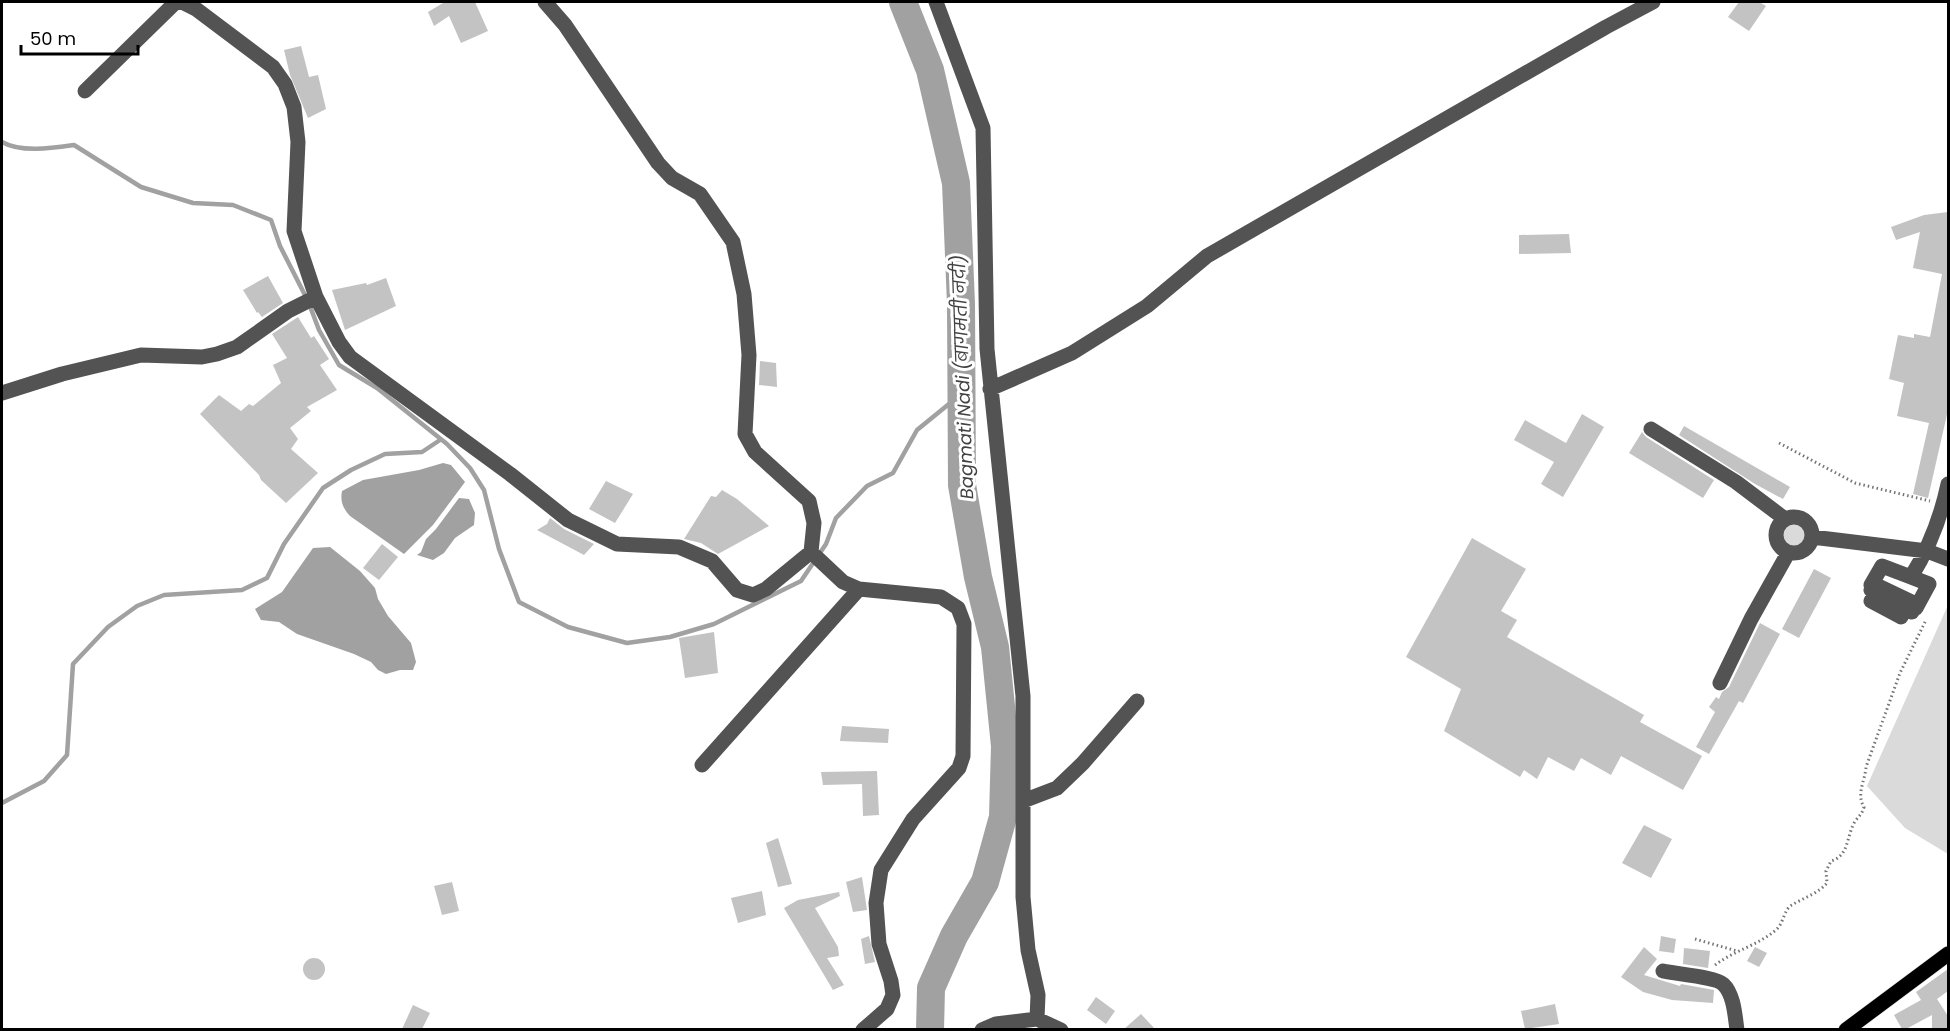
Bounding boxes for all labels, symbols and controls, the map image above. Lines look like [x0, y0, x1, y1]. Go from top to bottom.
scale bar [21, 18, 138, 56]
text: 50 m [30, 26, 76, 51]
water label: Bagmati Nadi (बागमती नदी) [946, 254, 979, 500]

